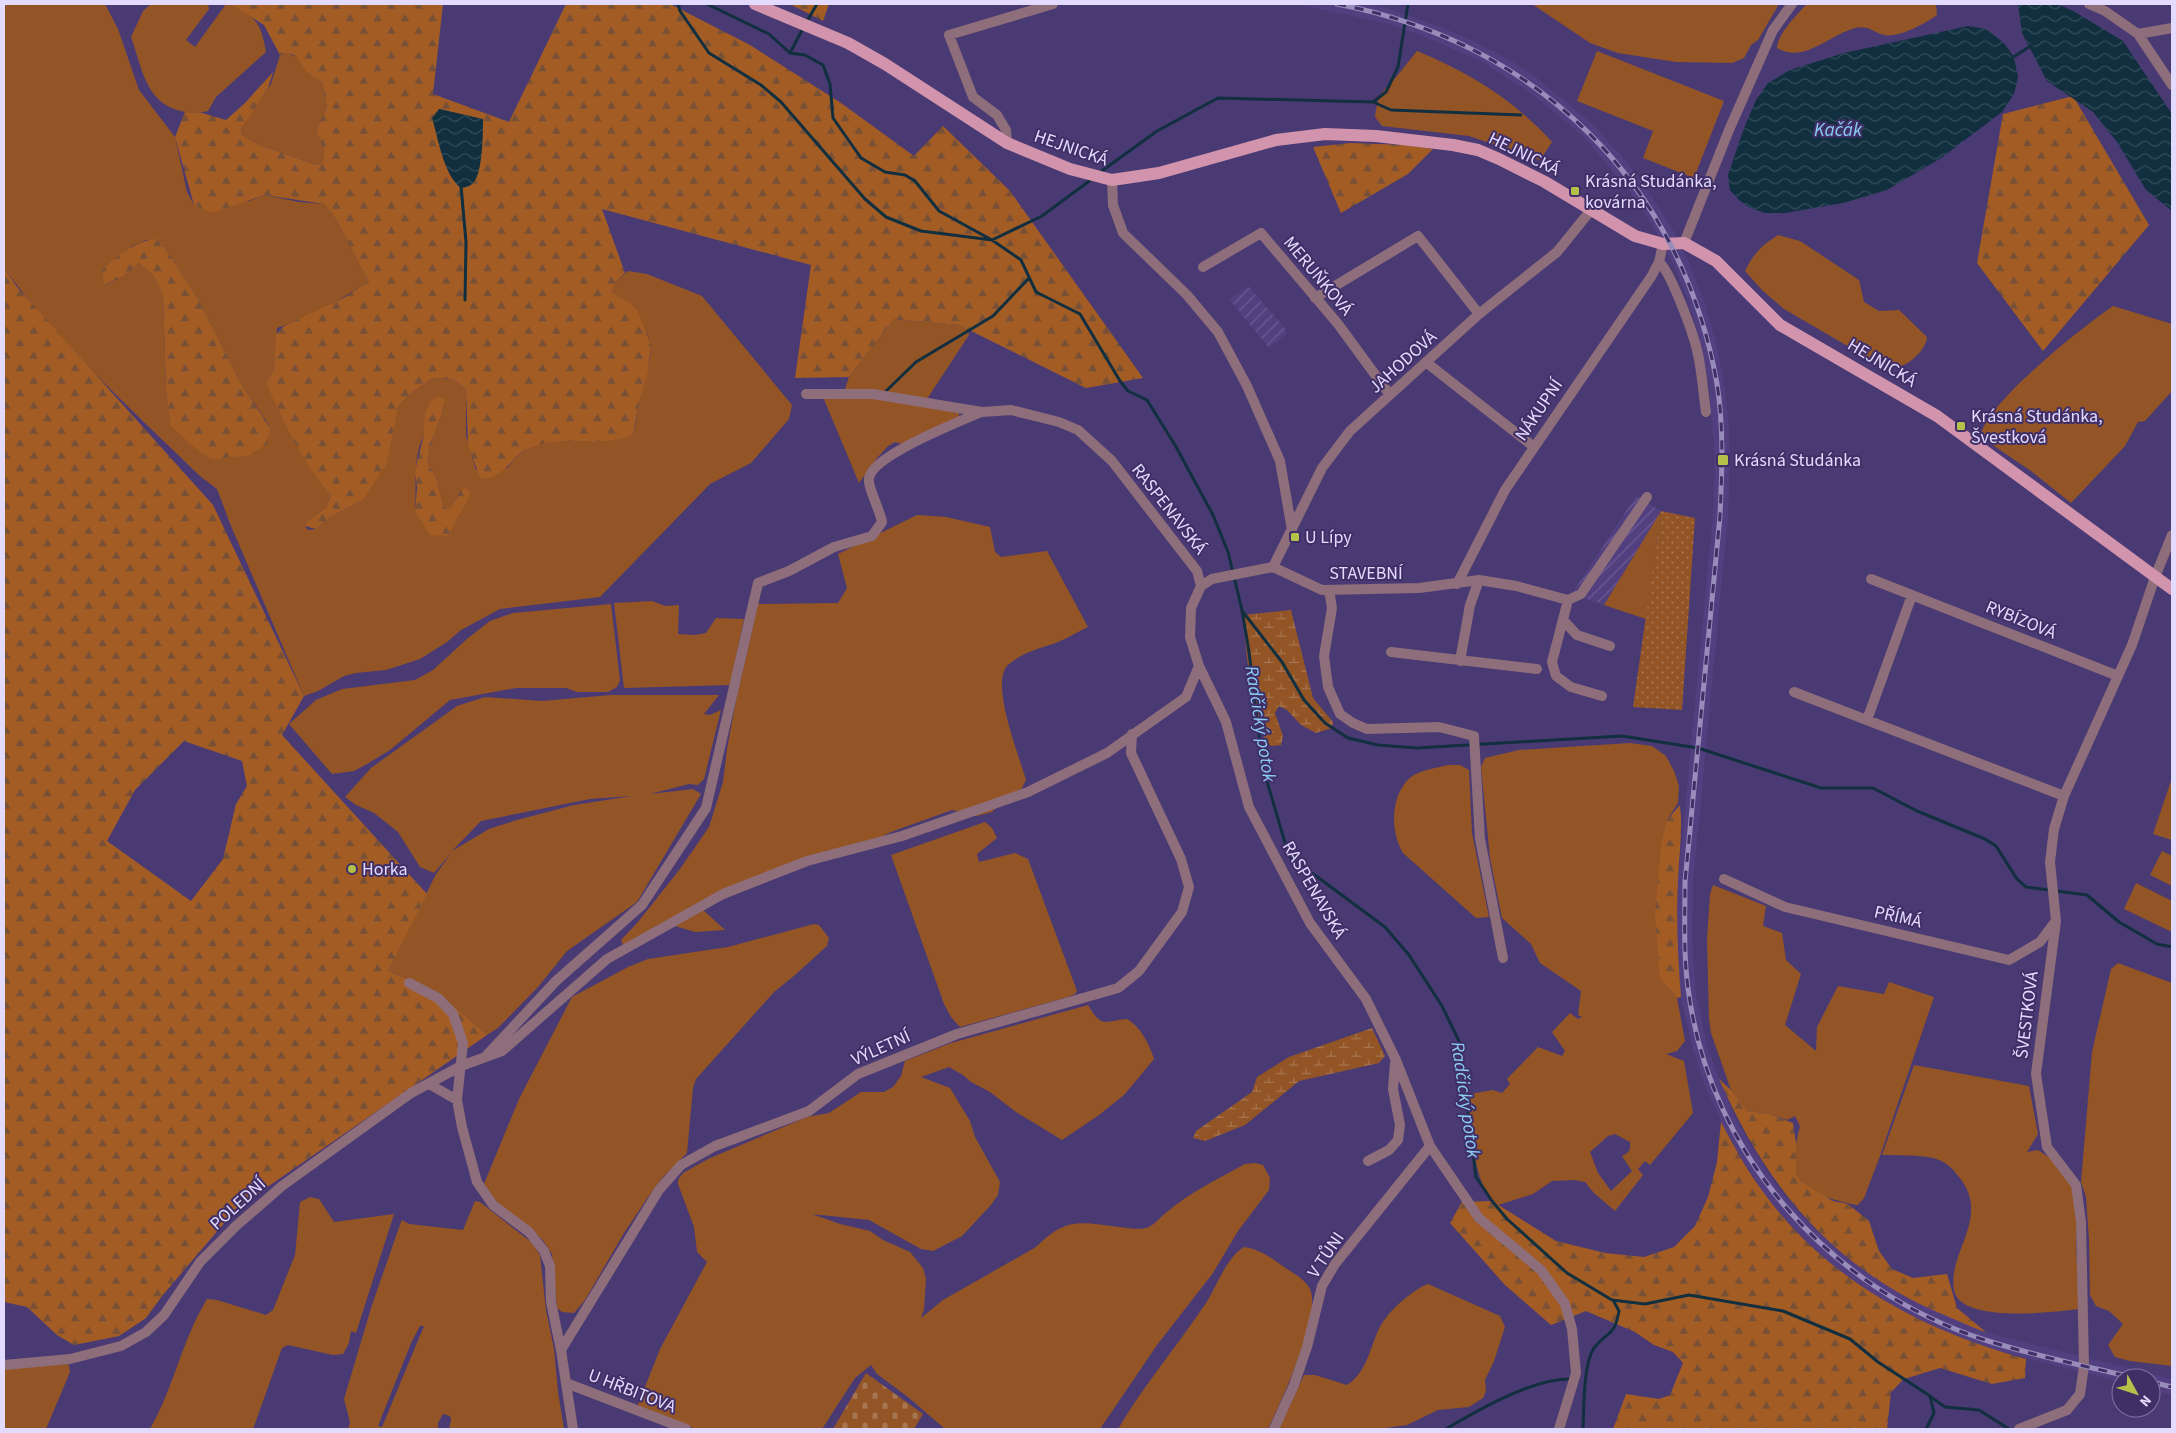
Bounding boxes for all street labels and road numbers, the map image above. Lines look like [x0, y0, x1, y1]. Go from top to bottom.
street label: HEJNICKÁ [1031, 124, 1111, 172]
street label: HEJNICKÁ [1484, 126, 1564, 182]
street label: MERUŇKOVÁ [1277, 231, 1359, 321]
street label: JAHODOVÁ [1364, 325, 1443, 399]
street label: HEJNICKÁ [1843, 333, 1921, 394]
street label: NÁKUPNÍ [1509, 373, 1570, 446]
street label: RASPENAVSKÁ [1126, 458, 1213, 560]
street label: STAVEBNÍ [1329, 561, 1404, 586]
street label: RYBÍZOVÁ [1982, 595, 2060, 646]
street label: RASPENAVSKÁ [1276, 836, 1352, 944]
street label: PŘÍMÁ [1872, 899, 1924, 935]
street label: ŠVESTKOVÁ [2009, 970, 2045, 1060]
street label: VÝLETNÍ [848, 1023, 916, 1072]
street label: POLEDNÍ [204, 1171, 273, 1236]
street label: V TŮNI [1302, 1227, 1350, 1283]
street label: U HŘBITOVA [584, 1363, 680, 1419]

